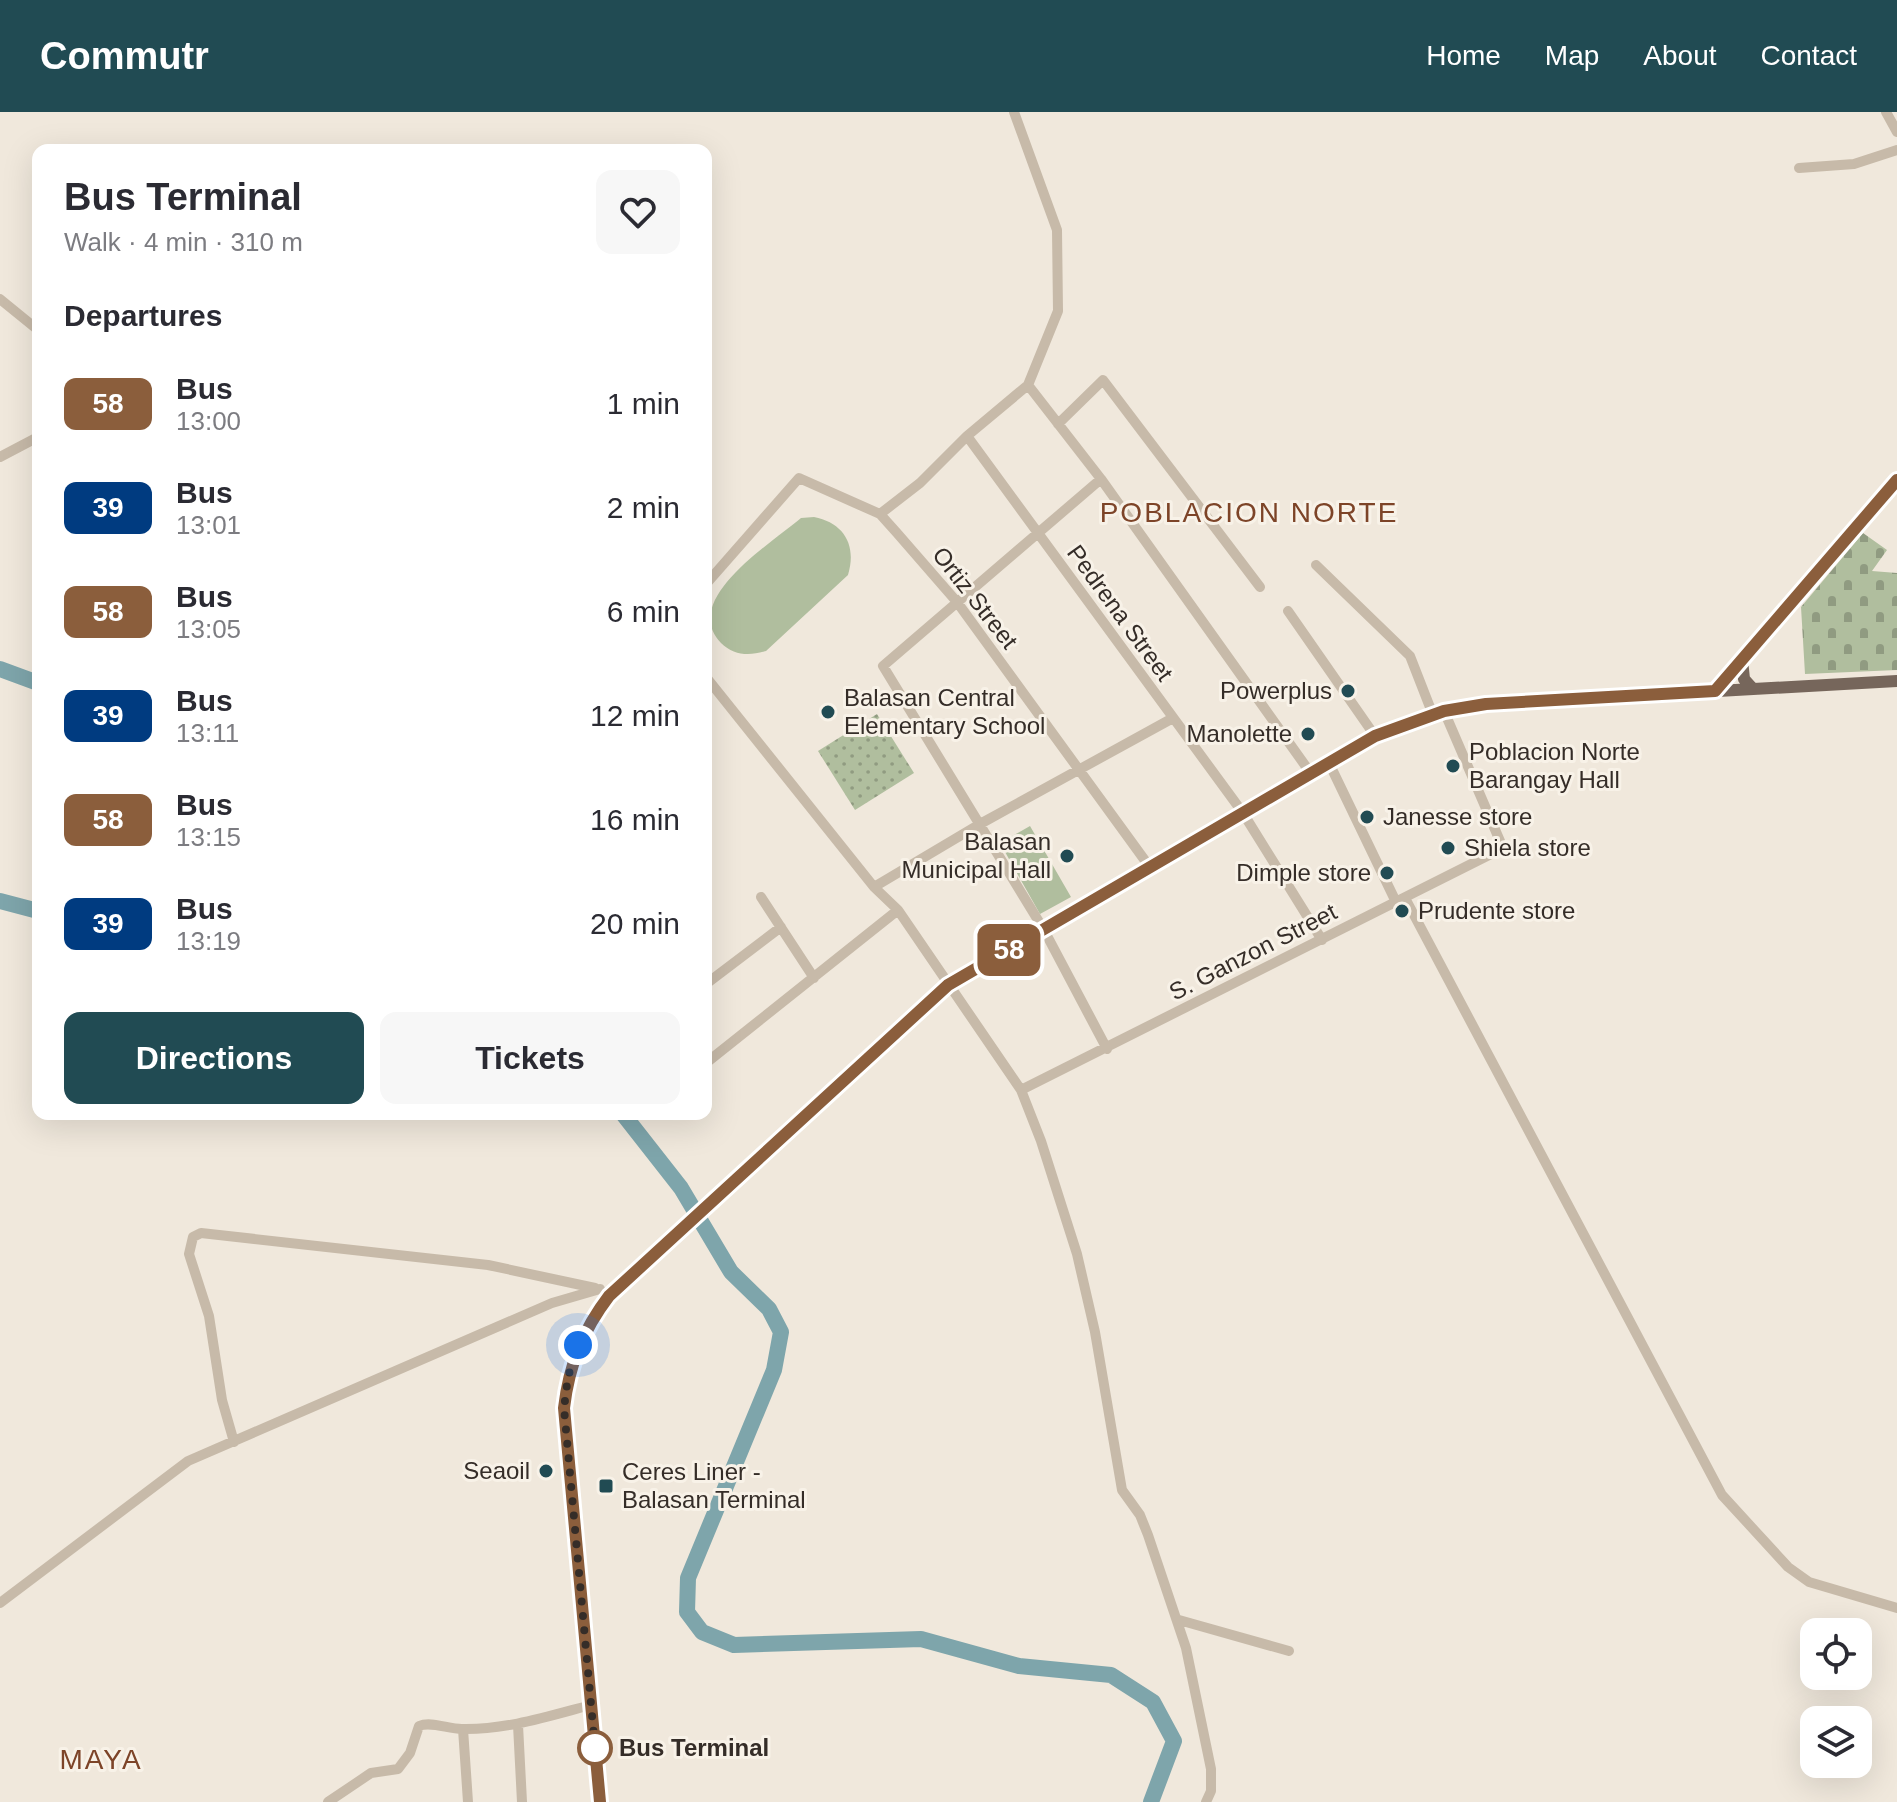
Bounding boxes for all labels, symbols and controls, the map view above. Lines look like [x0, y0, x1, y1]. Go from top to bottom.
text: Commutr [40, 35, 209, 77]
text: Home [1426, 40, 1501, 71]
text: Map [1545, 40, 1599, 71]
text: About [1643, 40, 1717, 71]
text: Contact [1761, 40, 1857, 71]
button: heart [596, 170, 680, 254]
text: Bus Terminal [64, 176, 302, 218]
text: Walk · 4 min · 310 m [64, 227, 303, 257]
text: Departures [64, 299, 222, 332]
text: Bus [176, 372, 233, 405]
text: 1 min [607, 387, 680, 420]
text: 58 [92, 388, 124, 419]
text: 13:00 [176, 406, 241, 436]
text: Bus [176, 476, 233, 509]
text: 2 min [607, 491, 680, 524]
text: 39 [92, 492, 124, 523]
district label: POBLACION NORTE [1100, 497, 1398, 528]
text: 13:01 [176, 510, 241, 540]
street label: Pedrena Street [1062, 539, 1179, 686]
street label: Ortiz Street [927, 542, 1024, 654]
text: Bus [176, 580, 233, 613]
text: 6 min [607, 595, 680, 628]
text: 58 [92, 596, 124, 627]
text: 13:05 [176, 614, 241, 644]
place label: Powerplus [1220, 677, 1332, 704]
marker: Powerplus [1339, 682, 1357, 700]
text: Bus [176, 684, 233, 717]
place label: Balasan Central Elementary School [844, 684, 1045, 739]
text: 12 min [590, 699, 680, 732]
text: 39 [92, 700, 124, 731]
marker: Balasan Central Elementary School [819, 703, 837, 721]
text: 13:11 [176, 718, 239, 748]
place label: Manolette [1187, 720, 1292, 747]
marker: Manolette [1299, 725, 1317, 743]
place label: Poblacion Norte Barangay Hall [1469, 738, 1640, 793]
marker: Poblacion Norte Barangay Hall [1444, 757, 1462, 775]
text: Bus [176, 788, 233, 821]
text: 16 min [590, 803, 680, 836]
place label: Janesse store [1383, 803, 1532, 830]
text: 58 [92, 804, 124, 835]
marker: Janesse store [1358, 808, 1376, 826]
text: 13:15 [176, 822, 241, 852]
place label: Balasan Municipal Hall [902, 828, 1051, 883]
place label: Shiela store [1464, 834, 1591, 861]
marker: Shiela store [1439, 839, 1457, 857]
marker: Balasan Municipal Hall [1058, 847, 1076, 865]
place label: Dimple store [1236, 859, 1371, 886]
marker: Dimple store [1378, 864, 1396, 882]
text: Bus [176, 892, 233, 925]
place label: Prudente store [1418, 897, 1575, 924]
street label: S. Ganzon Street [1165, 898, 1341, 1005]
marker: Prudente store [1393, 902, 1411, 920]
text: 20 min [590, 907, 680, 940]
text: 39 [92, 908, 124, 939]
line badge: 58 [973, 924, 1045, 976]
text: 13:19 [176, 926, 241, 956]
text: 58 [993, 934, 1025, 965]
button: Directions [64, 1012, 364, 1104]
button: Tickets [380, 1012, 680, 1104]
your location [558, 1325, 598, 1365]
place label: Seaoil [463, 1457, 530, 1484]
place label: Ceres Liner - Balasan Terminal [622, 1458, 806, 1513]
marker: Seaoil [537, 1462, 555, 1480]
marker: Ceres Liner - Balasan Terminal [597, 1477, 615, 1495]
map controls [1800, 1618, 1872, 1778]
button: locate [1800, 1618, 1872, 1690]
button: layers [1800, 1706, 1872, 1778]
marker: Bus Terminal [578, 1731, 612, 1765]
place label: Bus Terminal [619, 1734, 769, 1761]
district label: MAYA [59, 1744, 143, 1775]

